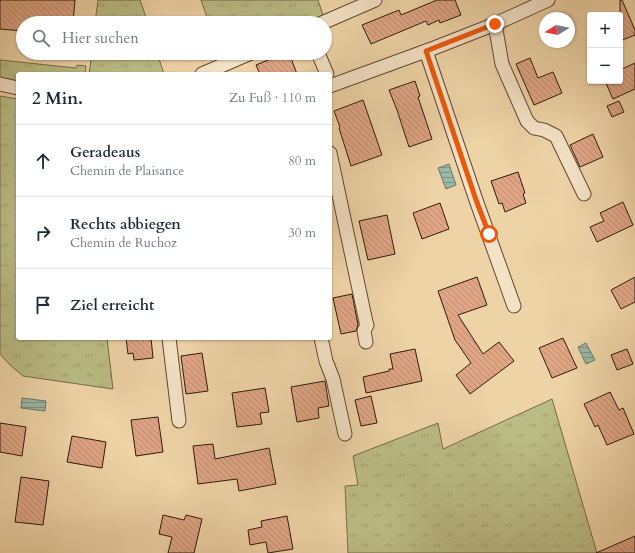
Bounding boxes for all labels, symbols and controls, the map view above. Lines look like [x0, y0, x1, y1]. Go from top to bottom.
north arrow [539, 12, 575, 48]
map controls [587, 12, 623, 84]
button: + [587, 12, 623, 48]
route end [486, 15, 504, 33]
search box [16, 16, 332, 60]
icon: search [30, 27, 52, 49]
text: Hier suchen [62, 28, 139, 48]
button: − [587, 48, 623, 84]
text: 2 Min. [32, 87, 83, 110]
text: Zu Fuß · 110 m [229, 89, 316, 107]
text: Geradeaus [70, 142, 140, 162]
icon: ahead [32, 150, 54, 172]
text: 80 m [288, 152, 316, 170]
text: Chemin de Plaisance [70, 162, 184, 180]
text: Rechts abbiegen [70, 214, 181, 234]
icon: right [32, 222, 54, 244]
text: 30 m [288, 224, 316, 242]
route start [480, 225, 498, 243]
text: Chemin de Ruchoz [70, 234, 177, 252]
icon: arrive [32, 294, 54, 316]
text: Ziel erreicht [70, 295, 154, 315]

